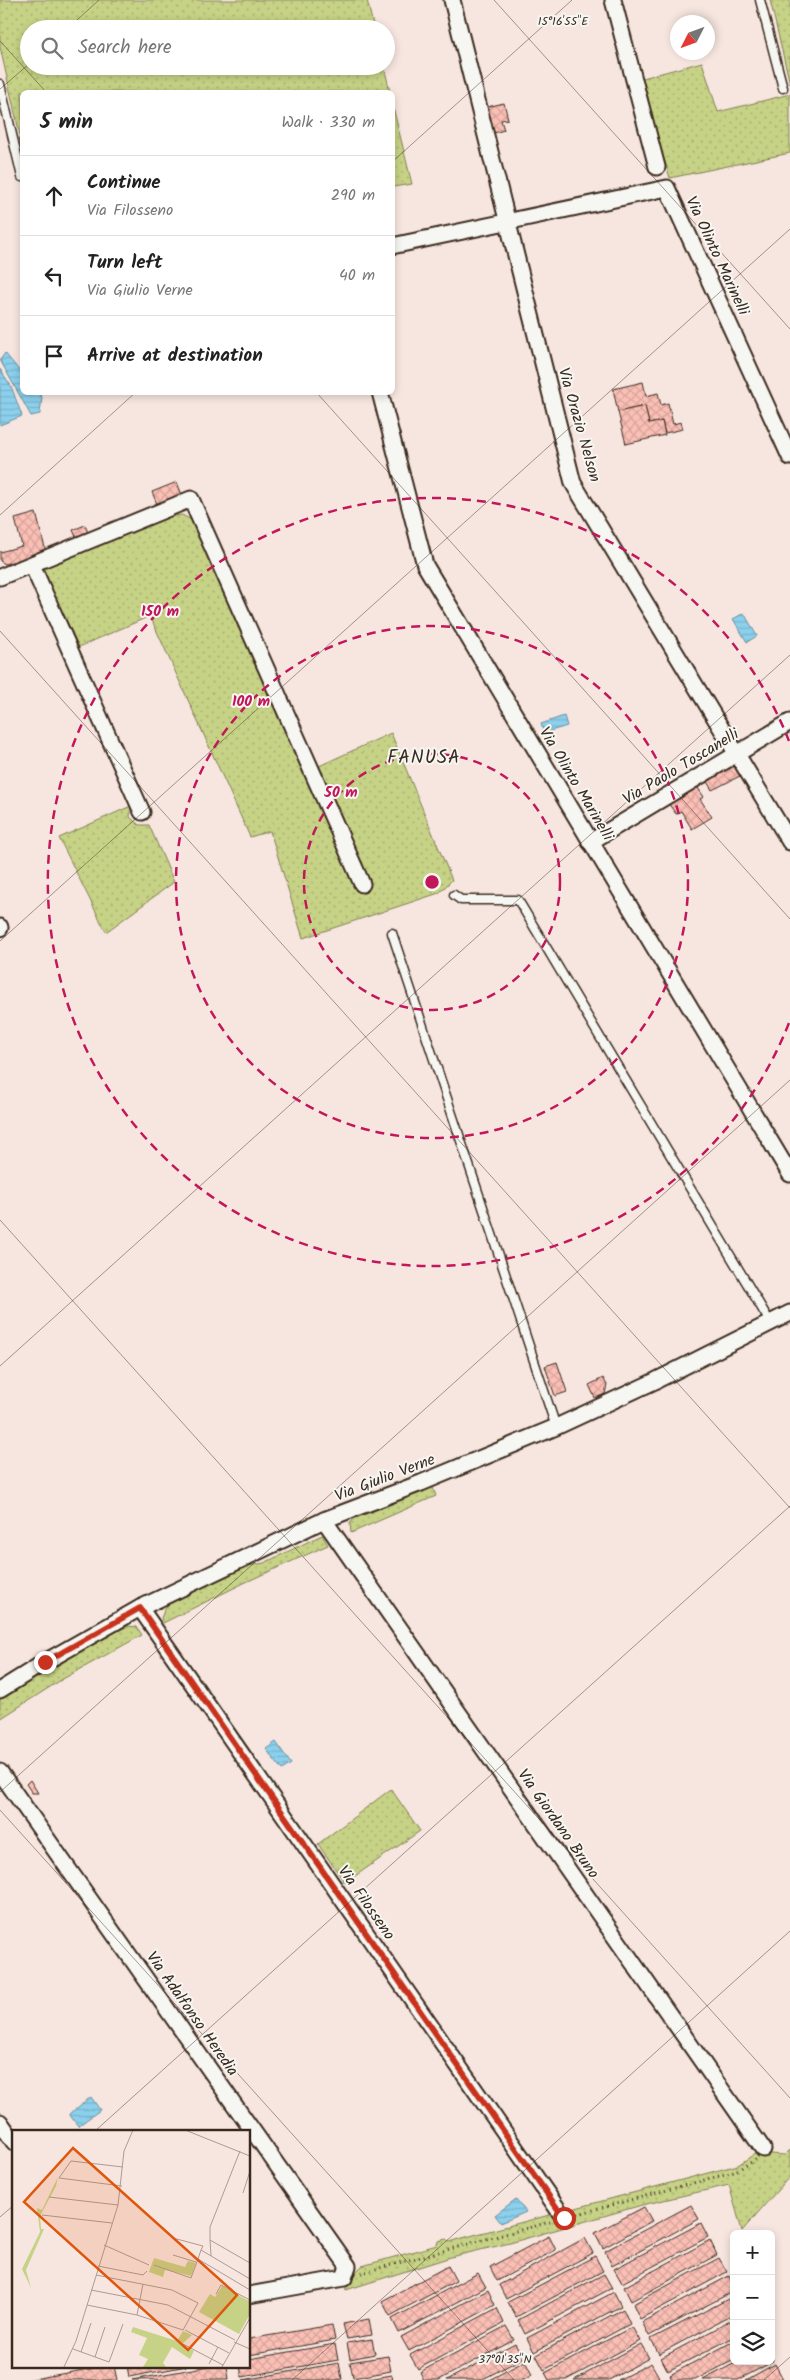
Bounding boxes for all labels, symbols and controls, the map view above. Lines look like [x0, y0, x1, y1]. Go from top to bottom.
text: 15°16'55"E [538, 12, 589, 31]
north arrow [670, 15, 715, 60]
search box [20, 20, 395, 75]
text: Search here [78, 33, 172, 63]
icon: search [38, 34, 66, 62]
text: 5 min [40, 106, 93, 139]
text: Walk · 330 m [282, 110, 375, 135]
text: Continue [87, 168, 160, 198]
icon: ahead [40, 182, 68, 210]
text: 290 m [331, 183, 375, 208]
street label: Via Olinto Marinelli [678, 192, 756, 321]
text: Via Filosseno [87, 198, 173, 223]
text: Turn left [87, 248, 162, 278]
icon: left [40, 262, 68, 290]
text: 40 m [339, 263, 375, 288]
text: Via Giulio Verne [87, 278, 193, 303]
text: Arrive at destination [87, 341, 263, 371]
icon: arrive [40, 342, 68, 370]
street label: Via Orazio Nelson [551, 365, 607, 485]
text: 150 m [141, 600, 179, 624]
text: 100 m [232, 690, 270, 714]
street label: Via Olinto Marinelli [532, 722, 620, 847]
street label: Via Paolo Toscanelli [618, 722, 745, 812]
district label: FANUSA [387, 743, 461, 773]
text: 50 m [323, 781, 358, 805]
centre of rings [423, 873, 441, 891]
street label: Via Giulio Verne [331, 1447, 439, 1509]
route end [34, 1651, 57, 1674]
street label: Via Giordano Bruno [511, 1764, 605, 1884]
street label: Via Filosseno [331, 1861, 401, 1945]
street label: Via Adalfonso Heredia [139, 1946, 245, 2082]
inset map [12, 2130, 250, 2368]
route start [553, 2207, 576, 2230]
map controls [730, 2230, 775, 2365]
button: + [730, 2230, 775, 2275]
button: − [730, 2275, 775, 2320]
button: layers [730, 2320, 775, 2365]
text: 37°01'35"N [478, 2350, 532, 2369]

